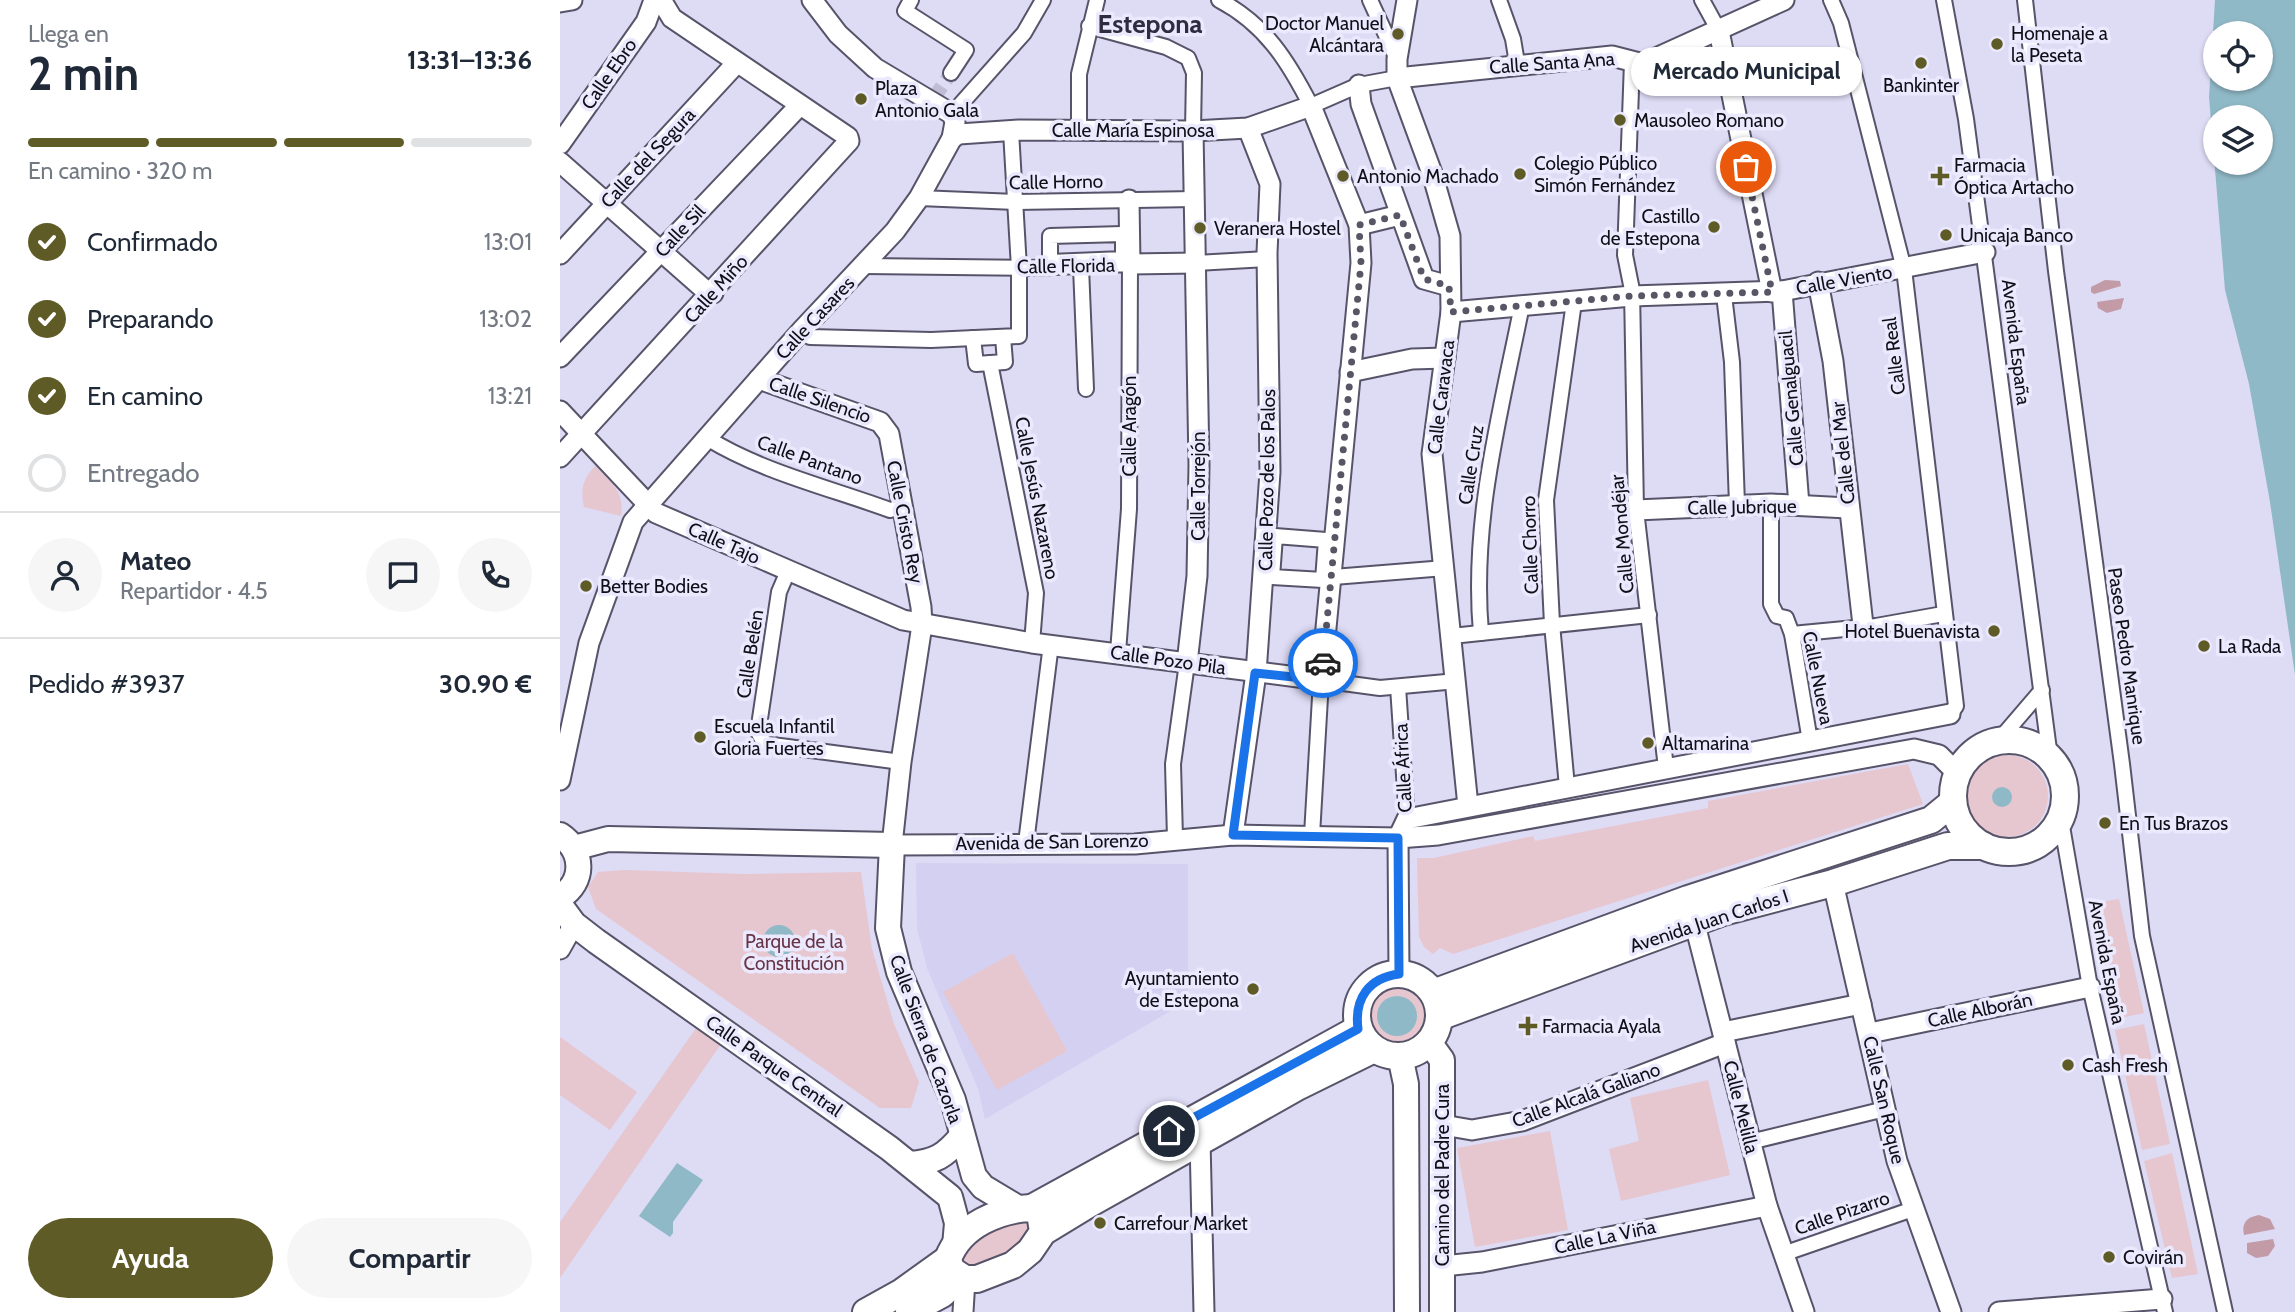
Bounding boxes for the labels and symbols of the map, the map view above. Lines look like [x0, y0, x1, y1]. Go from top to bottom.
district label: Estepona [1097, 8, 1203, 40]
place label: Doctor Manuel Alcántara [1265, 12, 1385, 57]
place label: Homenaje a la Peseta [2011, 22, 2108, 67]
marker: Doctor Manuel Alcántara [1390, 26, 1406, 42]
street label: Calle Ebro [576, 34, 642, 114]
marker: Homenaje a la Peseta [1989, 36, 2005, 52]
street label: Calle Santa Ana [1489, 47, 1615, 79]
callout: Mercado Municipal [1630, 48, 1862, 97]
marker: Bankinter [1913, 55, 1929, 71]
place label: Bankinter [1883, 74, 1959, 97]
place label: Plaza Antonio Gala [875, 77, 979, 122]
marker: Plaza Antonio Gala [853, 91, 869, 107]
street label: Calle del Segura [596, 103, 700, 213]
place label: Mausoleo Romano [1634, 109, 1784, 132]
marker: Mausoleo Romano [1612, 112, 1628, 128]
street label: Calle María Espinosa [1052, 119, 1214, 142]
pin [1716, 137, 1776, 197]
place label: Colegio Público Simón Fernández [1534, 152, 1675, 197]
place label: Farmacia Óptica Artacho [1954, 154, 2074, 199]
place label: Antonio Machado [1357, 165, 1499, 188]
marker: Colegio Público Simón Fernández [1512, 166, 1528, 182]
marker: Antonio Machado [1335, 168, 1351, 184]
marker: Farmacia Óptica Artacho [1932, 168, 1948, 184]
street label: Calle Horno [1009, 170, 1103, 194]
street label: Calle Sil [650, 200, 710, 262]
place label: Castillo de Estepona [1600, 205, 1700, 250]
place label: Veranera Hostel [1214, 217, 1341, 240]
marker: Castillo de Estepona [1706, 219, 1722, 235]
marker: Veranera Hostel [1192, 220, 1208, 236]
place label: Unicaja Banco [1960, 224, 2073, 247]
marker: Unicaja Banco [1938, 227, 1954, 243]
street label: Calle Miño [679, 250, 753, 328]
street label: Calle Florida [1017, 254, 1115, 278]
street label: Calle Viento [1794, 260, 1894, 300]
street label: Calle Casares [771, 272, 859, 364]
street label: Avenida España [1997, 278, 2035, 406]
street label: Calle Real [1878, 315, 1910, 396]
street label: Calle Genalguacil [1774, 329, 1808, 467]
street label: Calle Caravaca [1423, 338, 1459, 456]
street label: Calle Silencio [766, 372, 874, 428]
street label: Calle Aragón [1118, 376, 1141, 476]
street label: Calle Pozo de los Palos [1254, 389, 1280, 571]
street label: Calle del Mar [1826, 400, 1860, 506]
street label: Calle Jesús Nazareno [1010, 415, 1064, 581]
street label: Calle Cruz [1453, 424, 1489, 506]
street label: Calle Pantano [754, 430, 866, 490]
street label: Calle Torrejón [1187, 431, 1210, 541]
street label: Calle Cristo Rey [882, 459, 928, 586]
street label: Calle Mondéjar [1605, 474, 1639, 594]
street label: Calle Chorro [1517, 495, 1543, 595]
street label: Calle Jubrique [1687, 495, 1797, 519]
street label: Calle Tajo [684, 517, 764, 569]
street label: Paseo Pedro Manrique [2103, 566, 2151, 746]
place label: Better Bodies [600, 575, 708, 598]
marker: Better Bodies [578, 578, 594, 594]
street label: Calle Belén [732, 608, 768, 700]
place label: Hotel Buenavista [1845, 620, 1980, 643]
marker: Hotel Buenavista [1986, 623, 2002, 639]
courier [1288, 628, 1358, 698]
street label: Calle Nueva [1798, 629, 1838, 727]
place label: La Rada [2218, 635, 2281, 658]
marker: La Rada [2196, 638, 2212, 654]
street label: Calle Pozo Pila [1109, 641, 1227, 679]
place label: Escuela Infantil Gloria Fuertes [714, 715, 835, 760]
street label: Calle África [1388, 723, 1417, 813]
marker: Escuela Infantil Gloria Fuertes [692, 729, 708, 745]
place label: Altamarina [1662, 732, 1749, 755]
marker: Altamarina [1640, 735, 1656, 751]
place label: En Tus Brazos [2119, 812, 2228, 835]
marker: En Tus Brazos [2097, 815, 2113, 831]
street label: Avenida de San Lorenzo [955, 829, 1149, 855]
street label: Avenida Juan Carlos I [1627, 884, 1791, 958]
street label: Avenida España [2084, 898, 2130, 1026]
park label: Parque de la Constitución [744, 930, 844, 975]
street label: Calle Sierra de Cazorla [885, 951, 967, 1127]
place label: Ayuntamiento de Estepona [1125, 967, 1239, 1012]
marker: Ayuntamiento de Estepona [1245, 981, 1261, 997]
street label: Calle Alborán [1926, 988, 2034, 1032]
street label: Calle Parque Central [701, 1010, 847, 1122]
place label: Farmacia Ayala [1542, 1015, 1661, 1038]
marker: Farmacia Ayala [1520, 1018, 1536, 1034]
street label: Calle San Roque [1858, 1034, 1910, 1166]
place label: Cash Fresh [2082, 1054, 2168, 1077]
marker: Cash Fresh [2060, 1057, 2076, 1073]
street label: Calle Alcalá Galiano [1509, 1058, 1663, 1132]
street label: Calle Melilla [1718, 1058, 1764, 1156]
street label: Camino del Padre Cura [1431, 1084, 1454, 1266]
pin [1139, 1101, 1199, 1161]
street label: Calle Pizarro [1792, 1186, 1892, 1240]
place label: Carrefour Market [1114, 1212, 1248, 1235]
marker: Carrefour Market [1092, 1215, 1108, 1231]
street label: Calle La Viña [1552, 1215, 1658, 1259]
place label: Covirán [2123, 1246, 2184, 1269]
marker: Covirán [2101, 1249, 2117, 1265]

